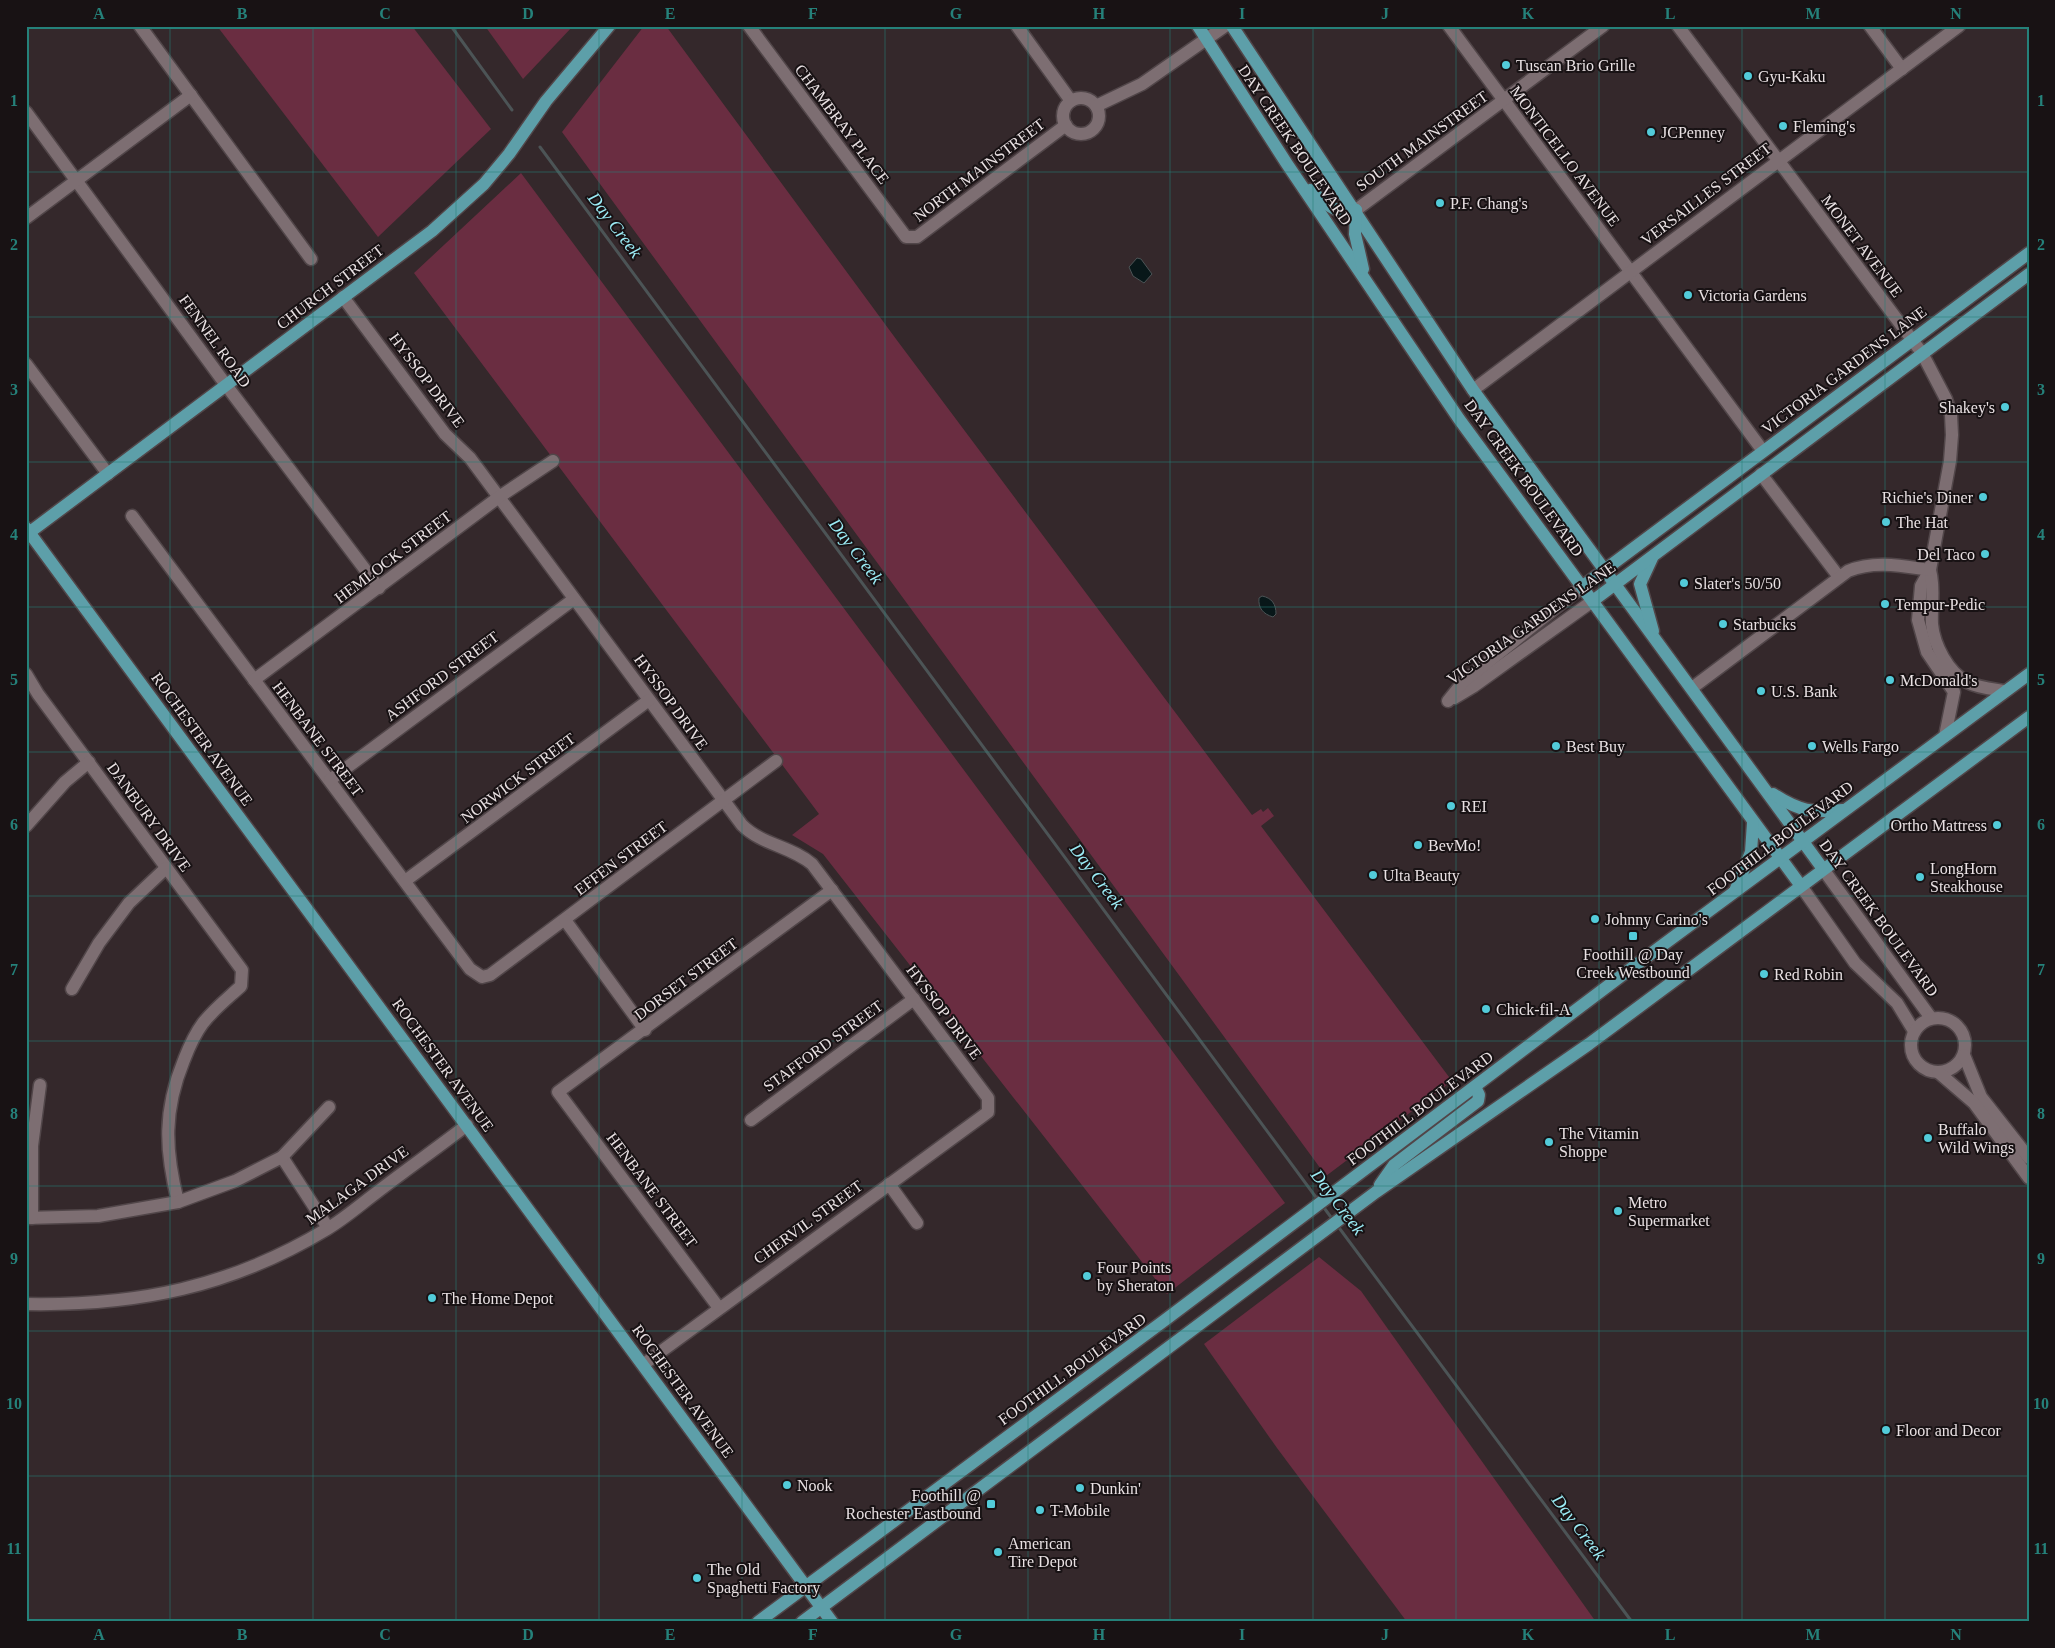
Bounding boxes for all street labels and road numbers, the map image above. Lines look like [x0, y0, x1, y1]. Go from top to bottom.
street label: CHAMBRAY PLACE [792, 61, 892, 187]
street label: DAY CREEK BOULEVARD [1235, 62, 1355, 228]
street label: MONTICELLO AVENUE [1507, 83, 1623, 229]
street label: SOUTH MAINSTREET [1353, 87, 1491, 195]
street label: NORTH MAINSTREET [910, 115, 1048, 225]
street label: VERSAILLES STREET [1638, 139, 1775, 249]
street label: MONET AVENUE [1818, 192, 1906, 300]
street label: CHURCH STREET [273, 241, 387, 333]
street label: FENNEL ROAD [176, 291, 254, 391]
street label: VICTORIA GARDENS LANE [1758, 303, 1930, 437]
street label: HYSSOP DRIVE [386, 329, 468, 431]
street label: DAY CREEK BOULEVARD [1461, 396, 1587, 560]
street label: HEMLOCK STREET [331, 507, 455, 606]
street label: VICTORIA GARDENS LANE [1444, 558, 1618, 688]
street label: ASHFORD STREET [382, 628, 502, 724]
street label: HYSSOP DRIVE [631, 651, 711, 753]
street label: ROCHESTER AVENUE [148, 669, 256, 809]
street label: HENBANE STREET [269, 678, 367, 800]
street label: NORWICK STREET [458, 729, 578, 826]
street label: DANBURY DRIVE [104, 759, 194, 875]
street label: FOOTHILL BOULEVARD [1704, 778, 1856, 898]
street label: EFFEN STREET [571, 818, 671, 898]
street label: DAY CREEK BOULEVARD [1816, 836, 1942, 1000]
street label: DORSET STREET [631, 935, 741, 1023]
street label: HYSSOP DRIVE [903, 961, 985, 1063]
street label: ROCHESTER AVENUE [389, 995, 497, 1135]
street label: STAFFORD STREET [760, 997, 886, 1095]
street label: FOOTHILL BOULEVARD [1344, 1048, 1496, 1168]
street label: HENBANE STREET [603, 1129, 701, 1251]
street label: MALAGA DRIVE [303, 1142, 411, 1228]
street label: CHERVIL STREET [750, 1177, 866, 1267]
street label: FOOTHILL BOULEVARD [995, 1310, 1149, 1428]
street label: ROCHESTER AVENUE [629, 1321, 737, 1461]

